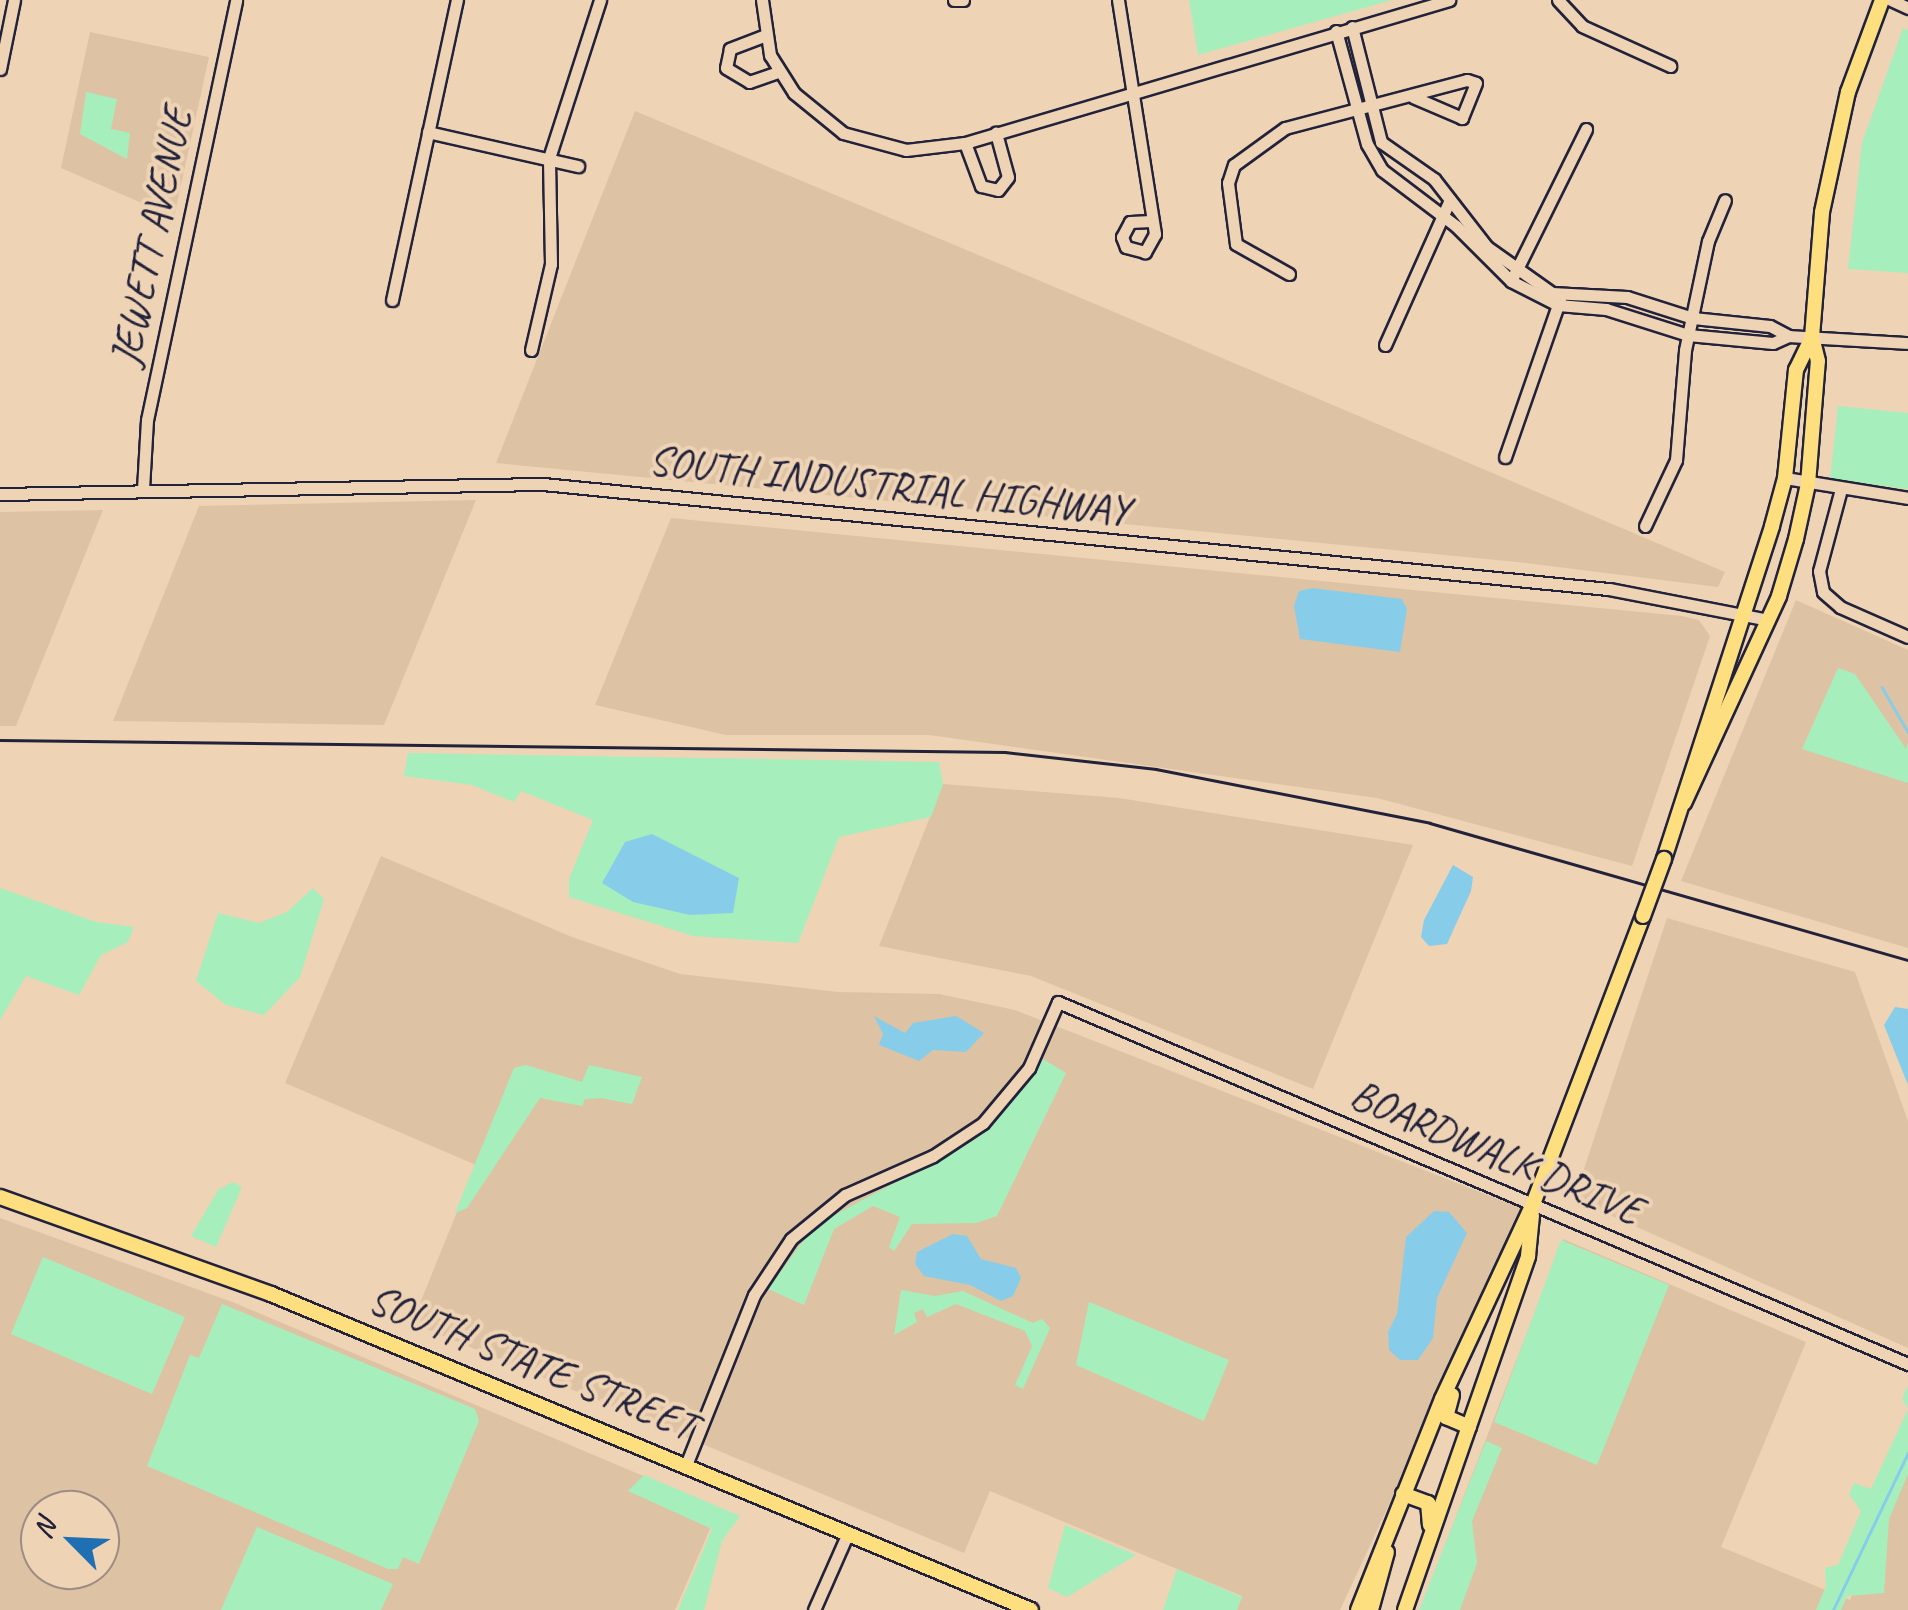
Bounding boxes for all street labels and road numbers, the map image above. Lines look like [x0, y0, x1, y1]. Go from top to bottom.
street label: JEWETT AVENUE [100, 103, 204, 371]
street label: SOUTH INDUSTRIAL HIGHWAY [645, 436, 1133, 536]
street label: BOARDWALK DRIVE [1343, 1069, 1649, 1237]
street label: SOUTH STATE STREET [360, 1274, 704, 1452]

